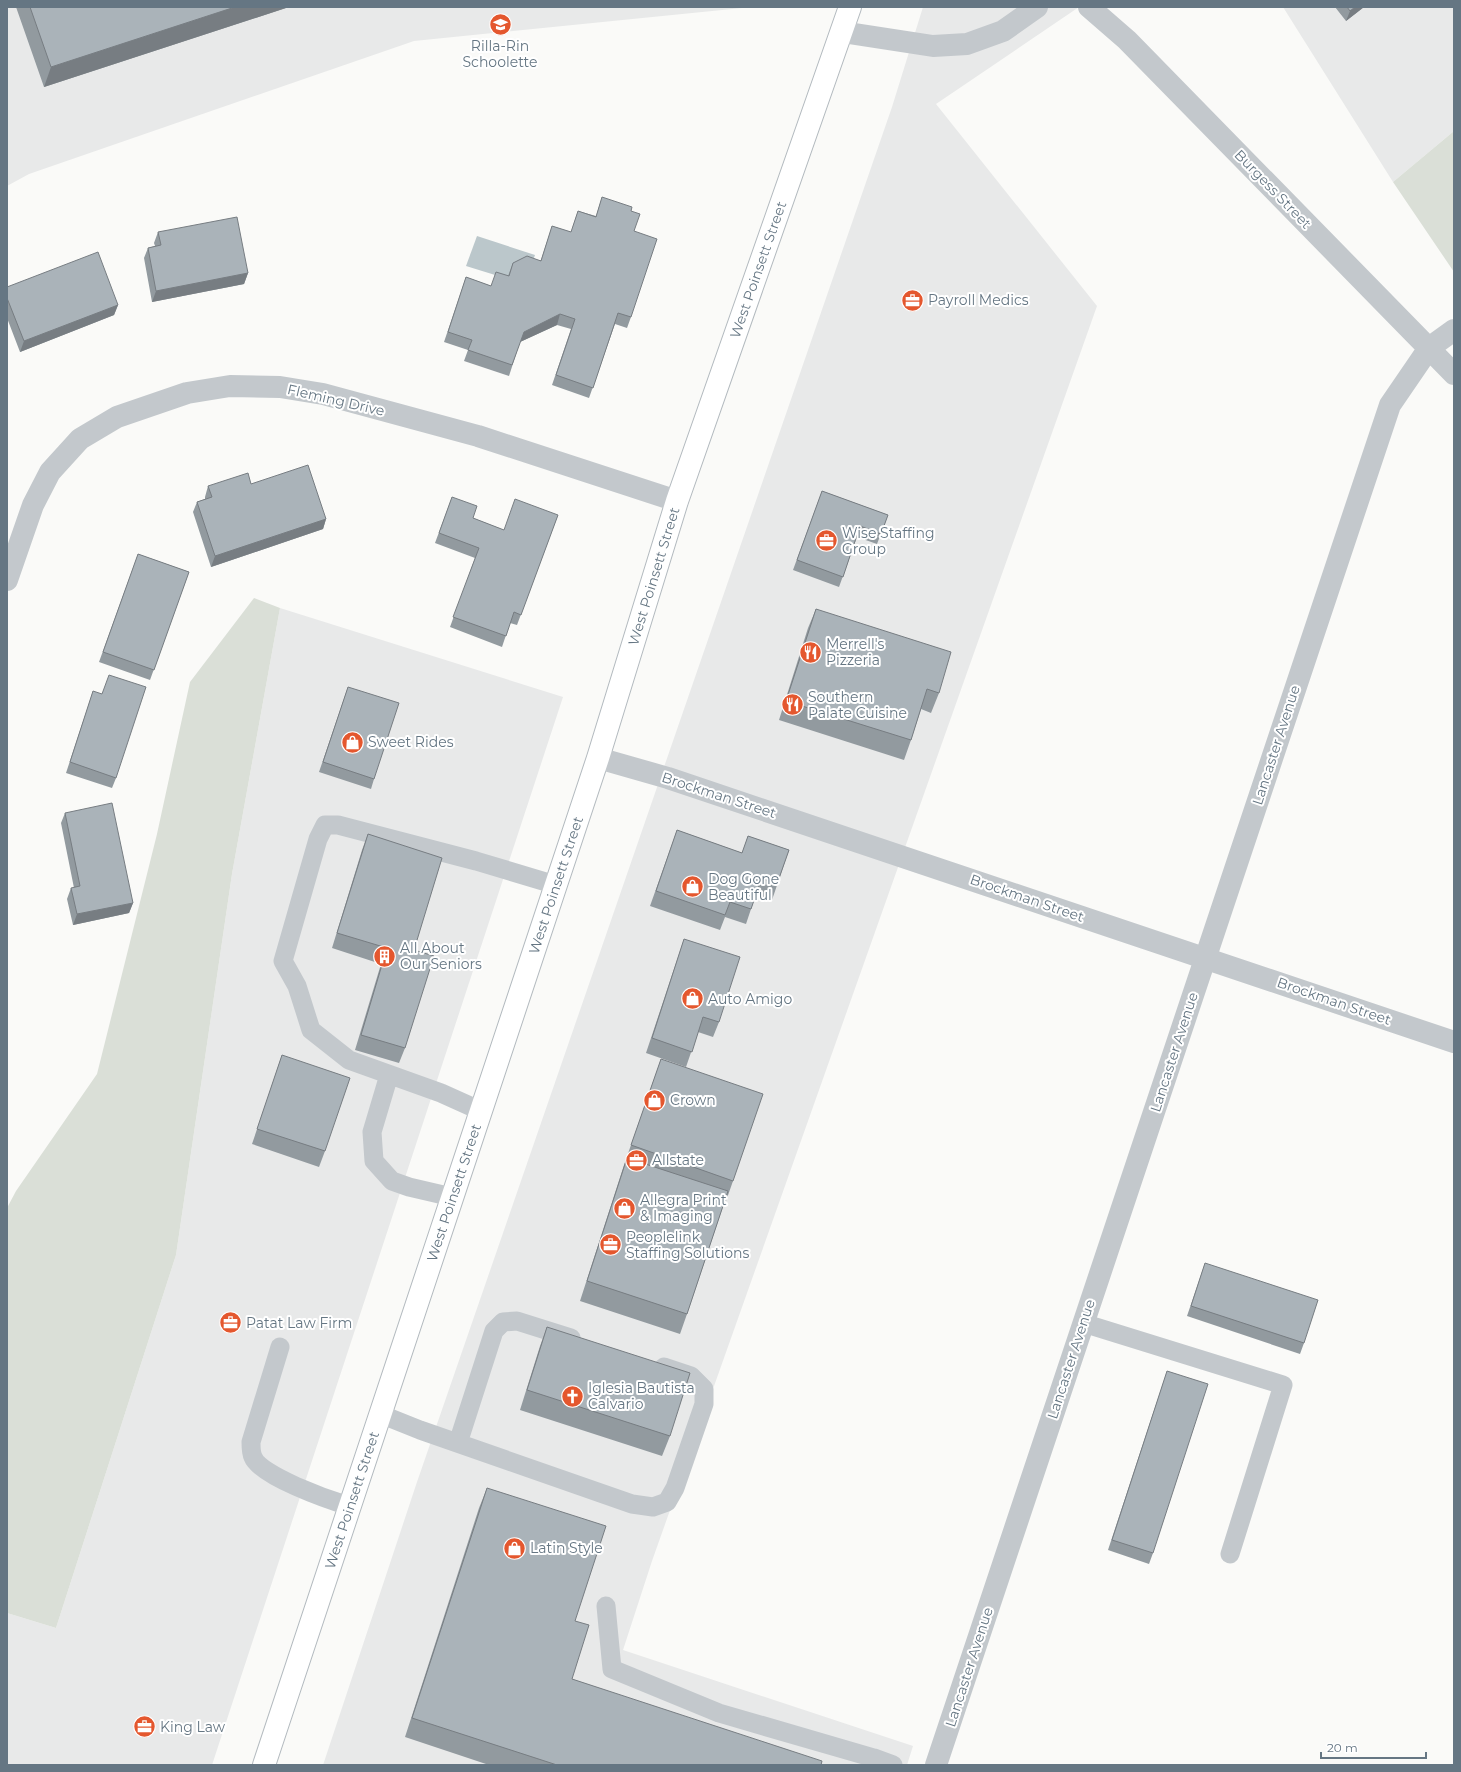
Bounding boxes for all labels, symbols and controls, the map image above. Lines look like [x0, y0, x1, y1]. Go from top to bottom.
school or university icon: Rilla-Rin Schoolette [487, 11, 513, 37]
place label: Rilla-Rin Schoolette [463, 37, 538, 71]
street label: Burgess Street [1231, 146, 1316, 233]
street label: West Poinsett Street [726, 198, 790, 340]
office icon: Payroll Medics [900, 287, 926, 313]
place label: Payroll Medics [928, 291, 1029, 309]
street label: Fleming Drive [286, 380, 386, 420]
street label: West Poinsett Street [624, 505, 684, 648]
place label: Wise Staffing Group [842, 524, 935, 558]
office icon: Wise Staffing Group [813, 528, 839, 554]
place label: Merrell's Pizzeria [826, 635, 885, 669]
restaurant icon: Merrell's Pizzeria [798, 639, 824, 665]
street label: Lancaster Avenue [1248, 683, 1304, 807]
place label: Southern Palate Cuisine [808, 688, 907, 722]
restaurant icon: Southern Palate Cuisine [780, 692, 806, 718]
shop icon: Sweet Rides [340, 729, 366, 755]
place label: Sweet Rides [368, 733, 454, 751]
street label: Brockman Street [659, 768, 779, 822]
street label: West Poinsett Street [525, 814, 587, 956]
place label: Dog Gone Beautiful [708, 870, 779, 904]
street label: Brockman Street [968, 870, 1087, 926]
shop icon: Dog Gone Beautiful [679, 874, 705, 900]
place label: All About Our Seniors [400, 939, 482, 973]
building icon: All About Our Seniors [371, 943, 397, 969]
street label: Brockman Street [1275, 973, 1394, 1029]
shop icon: Auto Amigo [679, 986, 705, 1012]
place label: Auto Amigo [708, 990, 792, 1008]
street label: Lancaster Avenue [1146, 990, 1202, 1114]
shop icon: Crown [641, 1087, 667, 1113]
place label: Crown [670, 1091, 716, 1109]
street label: West Poinsett Street [423, 1121, 485, 1264]
office icon: Allstate [624, 1147, 650, 1173]
place label: Allstate [652, 1151, 704, 1169]
place label: Allegra Print & Imaging [640, 1191, 727, 1225]
shop icon: Allegra Print & Imaging [612, 1195, 638, 1221]
place label: Peoplelink Staffing Solutions [626, 1228, 750, 1262]
office icon: Peoplelink Staffing Solutions [597, 1232, 623, 1258]
street label: Lancaster Avenue [1043, 1297, 1099, 1421]
office icon: Patat Law Firm [218, 1310, 244, 1336]
place label: Patat Law Firm [246, 1314, 352, 1332]
place label: Iglesia Bautista Calvario [588, 1379, 695, 1413]
church icon: Iglesia Bautista Calvario [559, 1383, 585, 1409]
street label: West Poinsett Street [321, 1429, 383, 1571]
shop icon: Latin Style [502, 1535, 528, 1561]
place label: Latin Style [530, 1539, 603, 1557]
street label: Lancaster Avenue [941, 1605, 997, 1729]
office icon: King Law [132, 1714, 158, 1740]
place label: King Law [160, 1718, 226, 1736]
scale bar [1321, 1734, 1426, 1760]
text: 20 m [1327, 1740, 1358, 1755]

